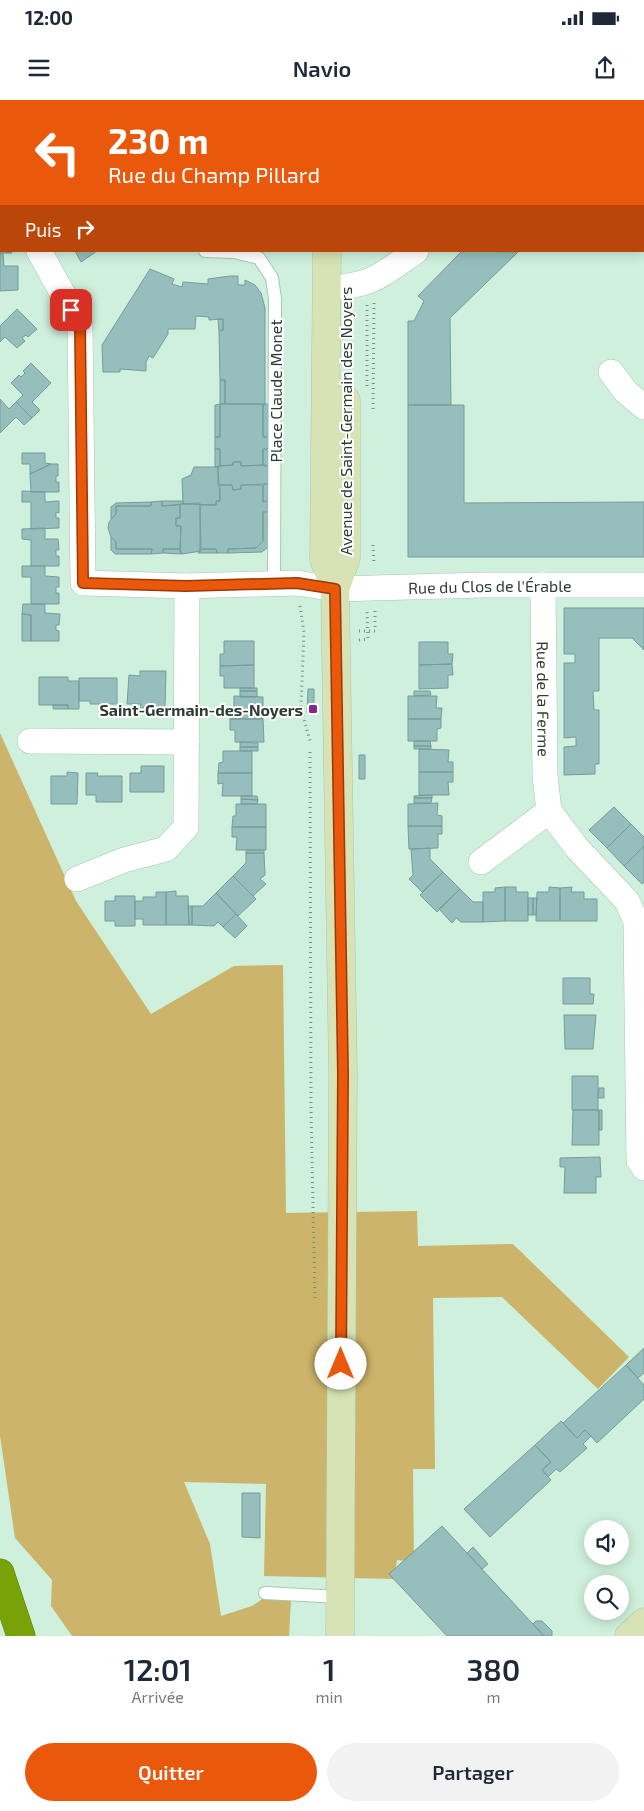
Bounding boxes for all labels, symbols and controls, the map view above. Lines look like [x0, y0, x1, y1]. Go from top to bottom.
text: 12:00 [25, 6, 73, 29]
icon: menu [25, 54, 53, 82]
icon: share [591, 54, 619, 82]
text: Navio [293, 55, 351, 81]
text: 230 m [108, 119, 209, 161]
icon: left [25, 120, 90, 185]
text: Rue du Champ Pillard [108, 161, 320, 187]
icon: right [71, 215, 99, 243]
text: Puis [25, 218, 61, 241]
street label: Avenue de Saint-Germain des Noyers [336, 287, 355, 555]
pin [50, 289, 92, 331]
icon: arrive [57, 296, 85, 324]
street label: Place Claude Monet [266, 319, 285, 463]
street label: Rue du Clos de l'Érable [408, 576, 572, 597]
street label: Rue de la Ferme [534, 641, 554, 757]
place label: Saint-Germain-des-Noyers [99, 700, 303, 720]
marker: Saint-Germain-des-Noyers [307, 703, 319, 715]
position arrow [314, 1337, 366, 1389]
map controls [584, 1520, 629, 1620]
button: sound [584, 1520, 629, 1565]
button: search [584, 1575, 629, 1620]
text: 12:01 [124, 1651, 192, 1687]
text: 1 [323, 1651, 335, 1687]
text: 380 [466, 1651, 520, 1687]
text: Arrivée [132, 1687, 184, 1706]
text: min [316, 1687, 343, 1706]
text: m [486, 1687, 500, 1706]
button: Quitter [25, 1743, 317, 1801]
button: Partager [327, 1743, 619, 1801]

